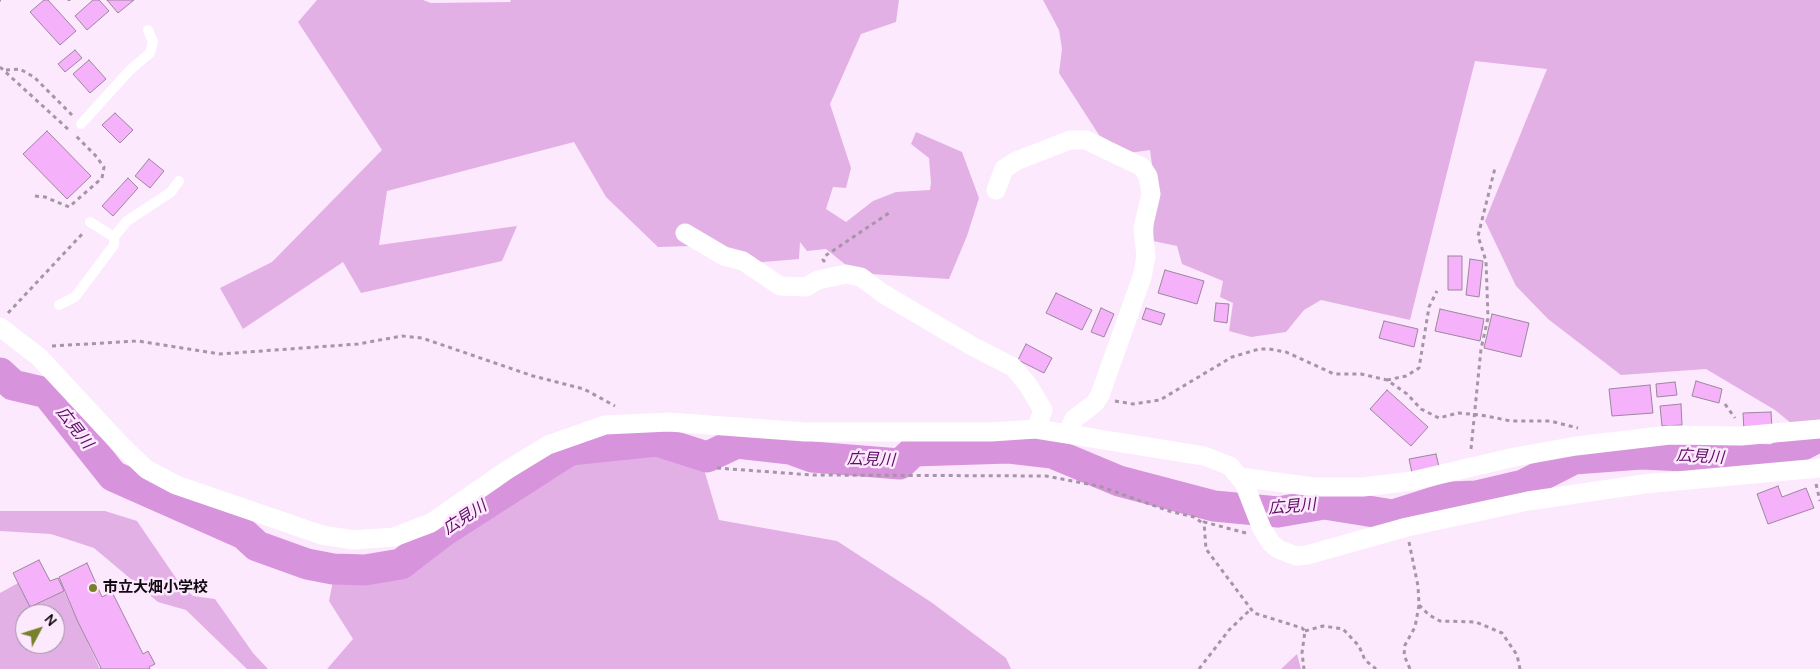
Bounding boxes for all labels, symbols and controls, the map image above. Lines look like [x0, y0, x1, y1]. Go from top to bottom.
water label: 広見川 [52, 403, 96, 453]
water label: 広見川 [1676, 446, 1724, 468]
water label: 広見川 [847, 450, 895, 470]
water label: 広見川 [1267, 495, 1317, 519]
water label: 広見川 [440, 497, 490, 539]
place label: 市立大畑小学校 [103, 579, 208, 597]
marker: 市立大畑小学校 [87, 582, 99, 594]
north arrow [15, 604, 65, 654]
text: N [41, 610, 62, 630]

